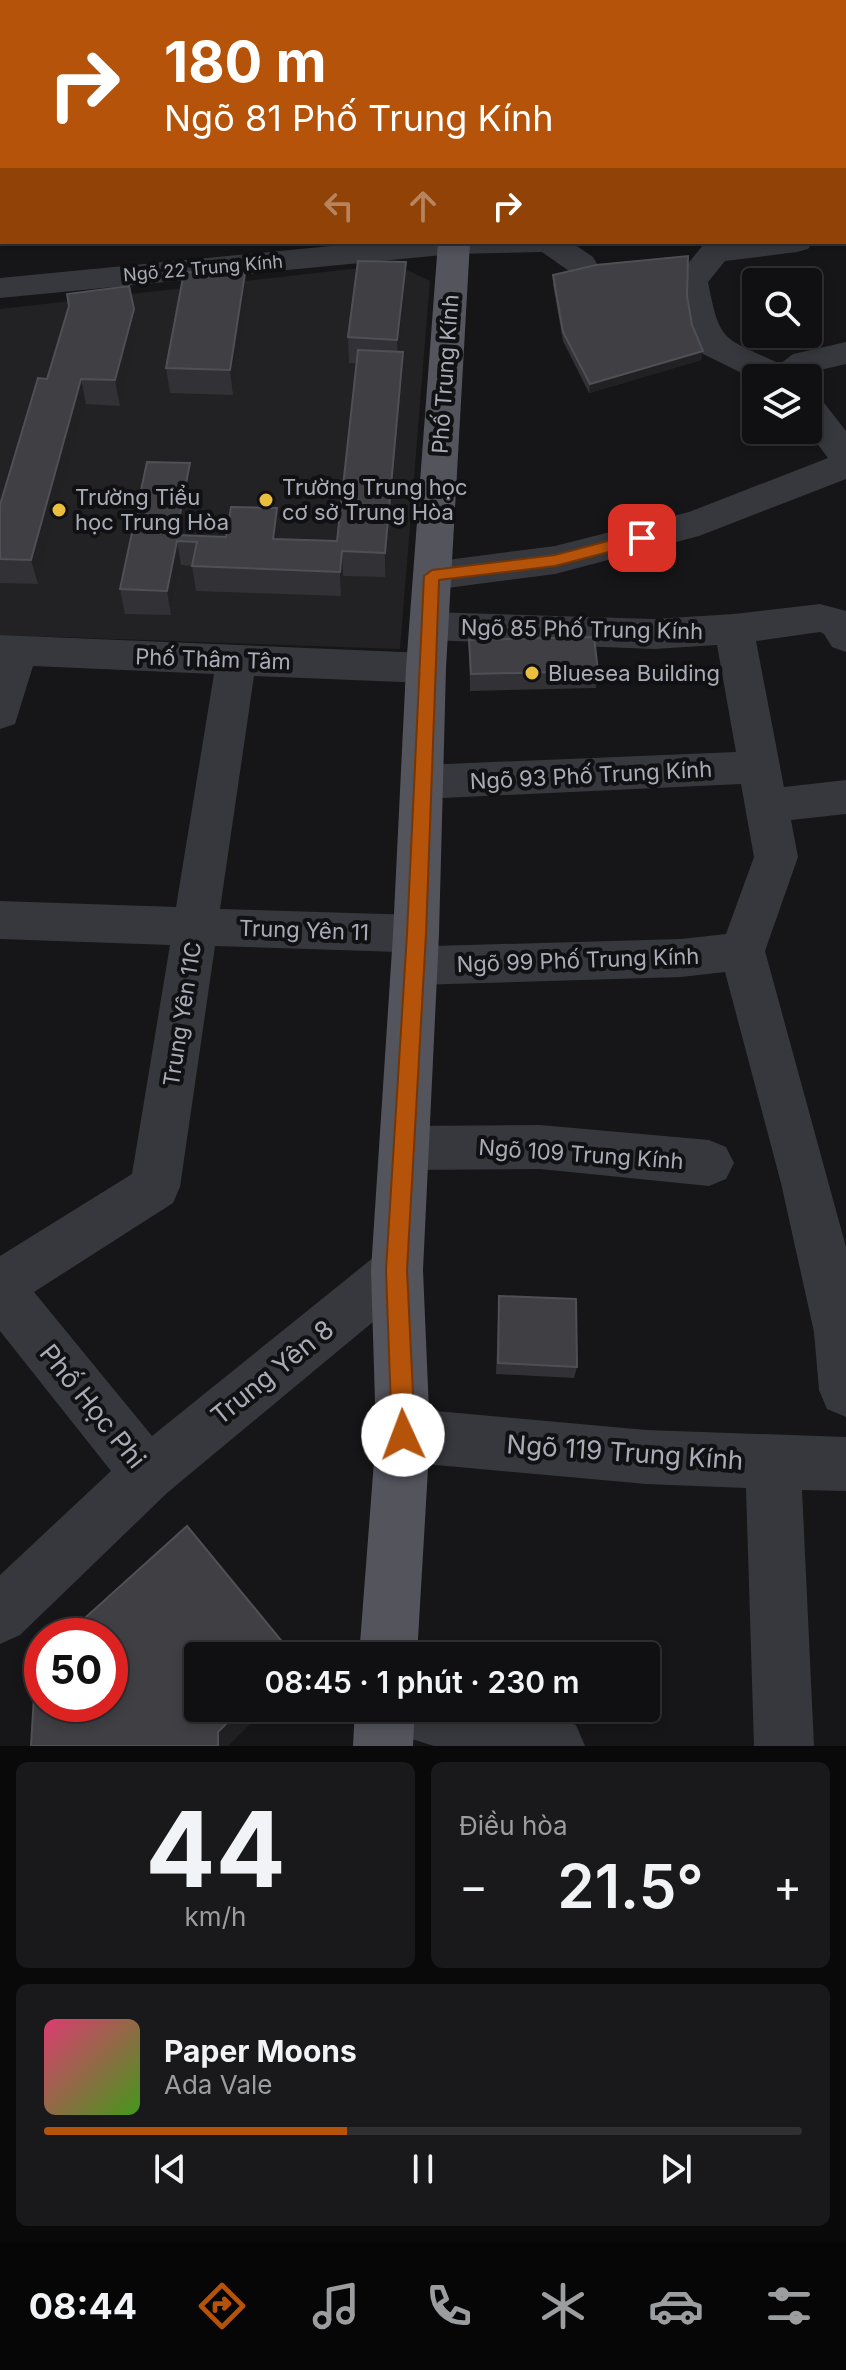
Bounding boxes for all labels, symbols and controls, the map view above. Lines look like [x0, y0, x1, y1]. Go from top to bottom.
text: 180 m [164, 28, 327, 96]
icon: right [32, 32, 136, 136]
text: Ngõ 81 Phố Trung Kính [164, 96, 553, 140]
icon: left [317, 184, 361, 228]
icon: ahead [401, 184, 445, 228]
icon: right [485, 184, 529, 228]
street label: Ngõ 22 Trung Kính [122, 251, 284, 285]
map controls [742, 268, 822, 444]
button: search [742, 268, 822, 348]
street label: Phố Trung Kính [426, 293, 464, 455]
button: layers [742, 364, 822, 444]
place label: Trường Trung học cơ sở Trung Hòa [282, 474, 468, 525]
place label: Trường Tiểu học Trung Hòa [75, 484, 229, 535]
marker: Trường Trung học cơ sở Trung Hòa [257, 491, 275, 509]
marker: Trường Tiểu học Trung Hòa [50, 501, 68, 519]
pin [608, 504, 676, 572]
icon: arrive [620, 516, 664, 560]
street label: Ngõ 85 Phố Trung Kính [461, 614, 703, 644]
street label: Phố Thâm Tâm [135, 643, 291, 675]
place label: Bluesea Building [548, 660, 720, 686]
marker: Bluesea Building [523, 664, 541, 682]
street label: Ngõ 93 Phố Trung Kính [469, 756, 713, 794]
street label: Trung Yên 11 [239, 915, 369, 945]
street label: Trung Yên 11C [158, 940, 206, 1088]
street label: Ngõ 99 Phố Trung Kính [456, 943, 700, 977]
street label: Ngõ 109 Trung Kính [478, 1134, 684, 1174]
street label: Trung Yên 8 [204, 1313, 340, 1431]
street label: Phố Học Phi [34, 1338, 152, 1474]
position arrow [361, 1393, 445, 1477]
street label: Ngõ 119 Trung Kính [506, 1428, 744, 1476]
speed limit sign: 50 [24, 1618, 128, 1722]
text: 08:45 · 1 phút · 230 m [264, 1664, 580, 1700]
text: 44 [145, 1786, 286, 1912]
text: Điều hòa [459, 1810, 568, 1841]
text: 21.5° [557, 1850, 704, 1922]
text: − [459, 1859, 488, 1913]
text: + [773, 1859, 802, 1913]
text: km/h [185, 1901, 246, 1932]
text: Paper Moons [164, 2033, 357, 2069]
text: Ada Vale [164, 2069, 272, 2100]
icon: previous [148, 2147, 192, 2191]
icon: pause [401, 2147, 445, 2191]
icon: next [654, 2147, 698, 2191]
icon: directions [194, 2278, 250, 2334]
icon: music [308, 2278, 364, 2334]
icon: phone [421, 2278, 477, 2334]
icon: climate [535, 2278, 591, 2334]
icon: car [648, 2278, 704, 2334]
icon: filters [761, 2278, 817, 2334]
text: 08:44 [29, 2284, 137, 2328]

